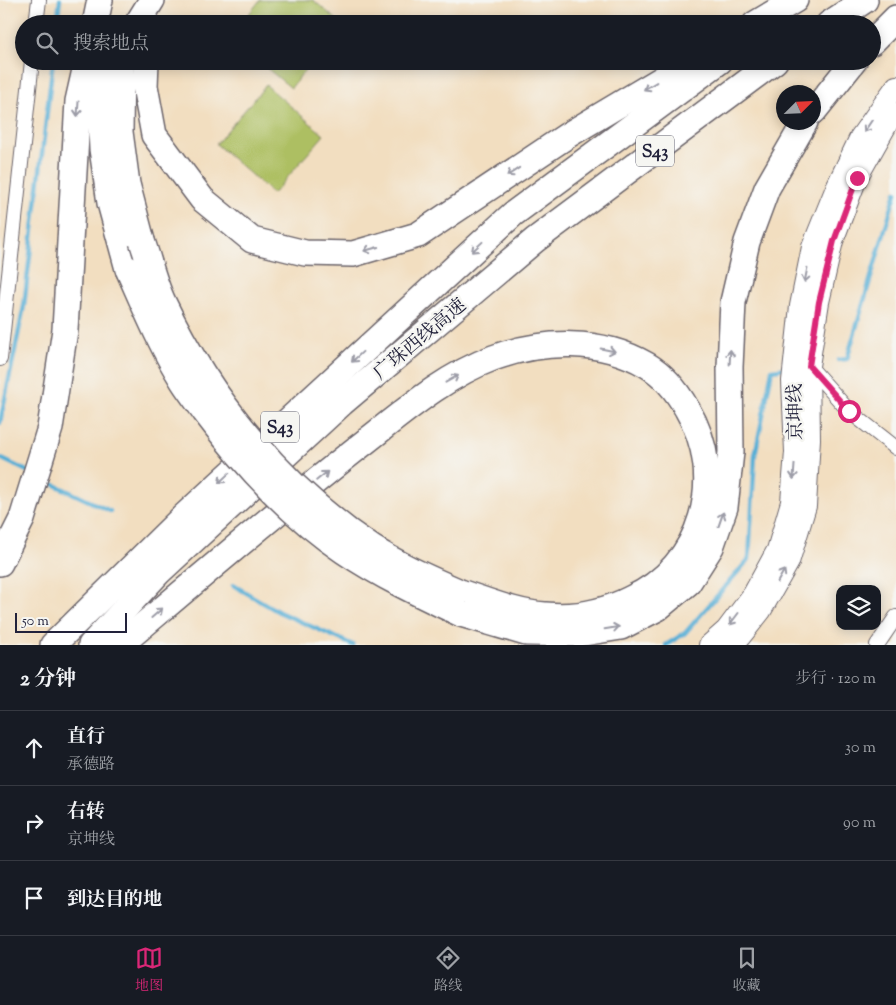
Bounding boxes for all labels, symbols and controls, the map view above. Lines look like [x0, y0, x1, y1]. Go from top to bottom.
search box [15, 15, 881, 70]
icon: search [33, 29, 61, 57]
text: 搜索地点 [73, 31, 149, 58]
one-way arrow [644, 82, 658, 92]
north arrow [776, 85, 821, 130]
one-way arrow [73, 101, 82, 117]
one-way arrow [863, 119, 873, 133]
road number: S43 [636, 136, 674, 166]
one-way arrow [506, 167, 520, 177]
route end [846, 167, 869, 190]
one-way arrow [470, 241, 483, 253]
one-way arrow [363, 244, 379, 254]
one-way arrow [801, 267, 811, 283]
street label: 广珠西线高速 [368, 293, 473, 387]
one-way arrow [599, 346, 615, 355]
one-way arrow [726, 349, 735, 365]
one-way arrow [351, 351, 363, 363]
one-way arrow [445, 374, 460, 384]
street label: 京坤线 [783, 383, 810, 441]
route start [838, 400, 861, 423]
road number: S43 [261, 412, 299, 442]
one-way arrow [789, 464, 798, 480]
one-way arrow [315, 470, 328, 481]
one-way arrow [218, 472, 231, 484]
one-way arrow [717, 511, 726, 527]
one-way arrow [776, 569, 786, 584]
map controls [836, 585, 881, 630]
button: layers [836, 585, 881, 630]
one-way arrow [150, 608, 163, 619]
scale bar [15, 610, 128, 633]
text: 50 m [22, 612, 49, 632]
one-way arrow [728, 612, 739, 625]
one-way arrow [604, 623, 620, 633]
text: 2 分钟 [20, 665, 76, 695]
text: 步行 · 120 m [795, 668, 876, 691]
text: 直行 [67, 724, 105, 751]
icon: ahead [20, 734, 48, 762]
text: 30 m [845, 737, 876, 760]
text: 承德路 [67, 754, 115, 777]
text: 右转 [67, 799, 105, 826]
icon: right [20, 809, 48, 837]
text: 90 m [843, 812, 876, 835]
text: 京坤线 [67, 829, 115, 852]
icon: arrive [20, 884, 48, 912]
text: 到达目的地 [67, 887, 162, 914]
tab: 地图 [135, 944, 163, 997]
tab: 路线 [434, 944, 462, 997]
tab: 收藏 [733, 944, 761, 997]

